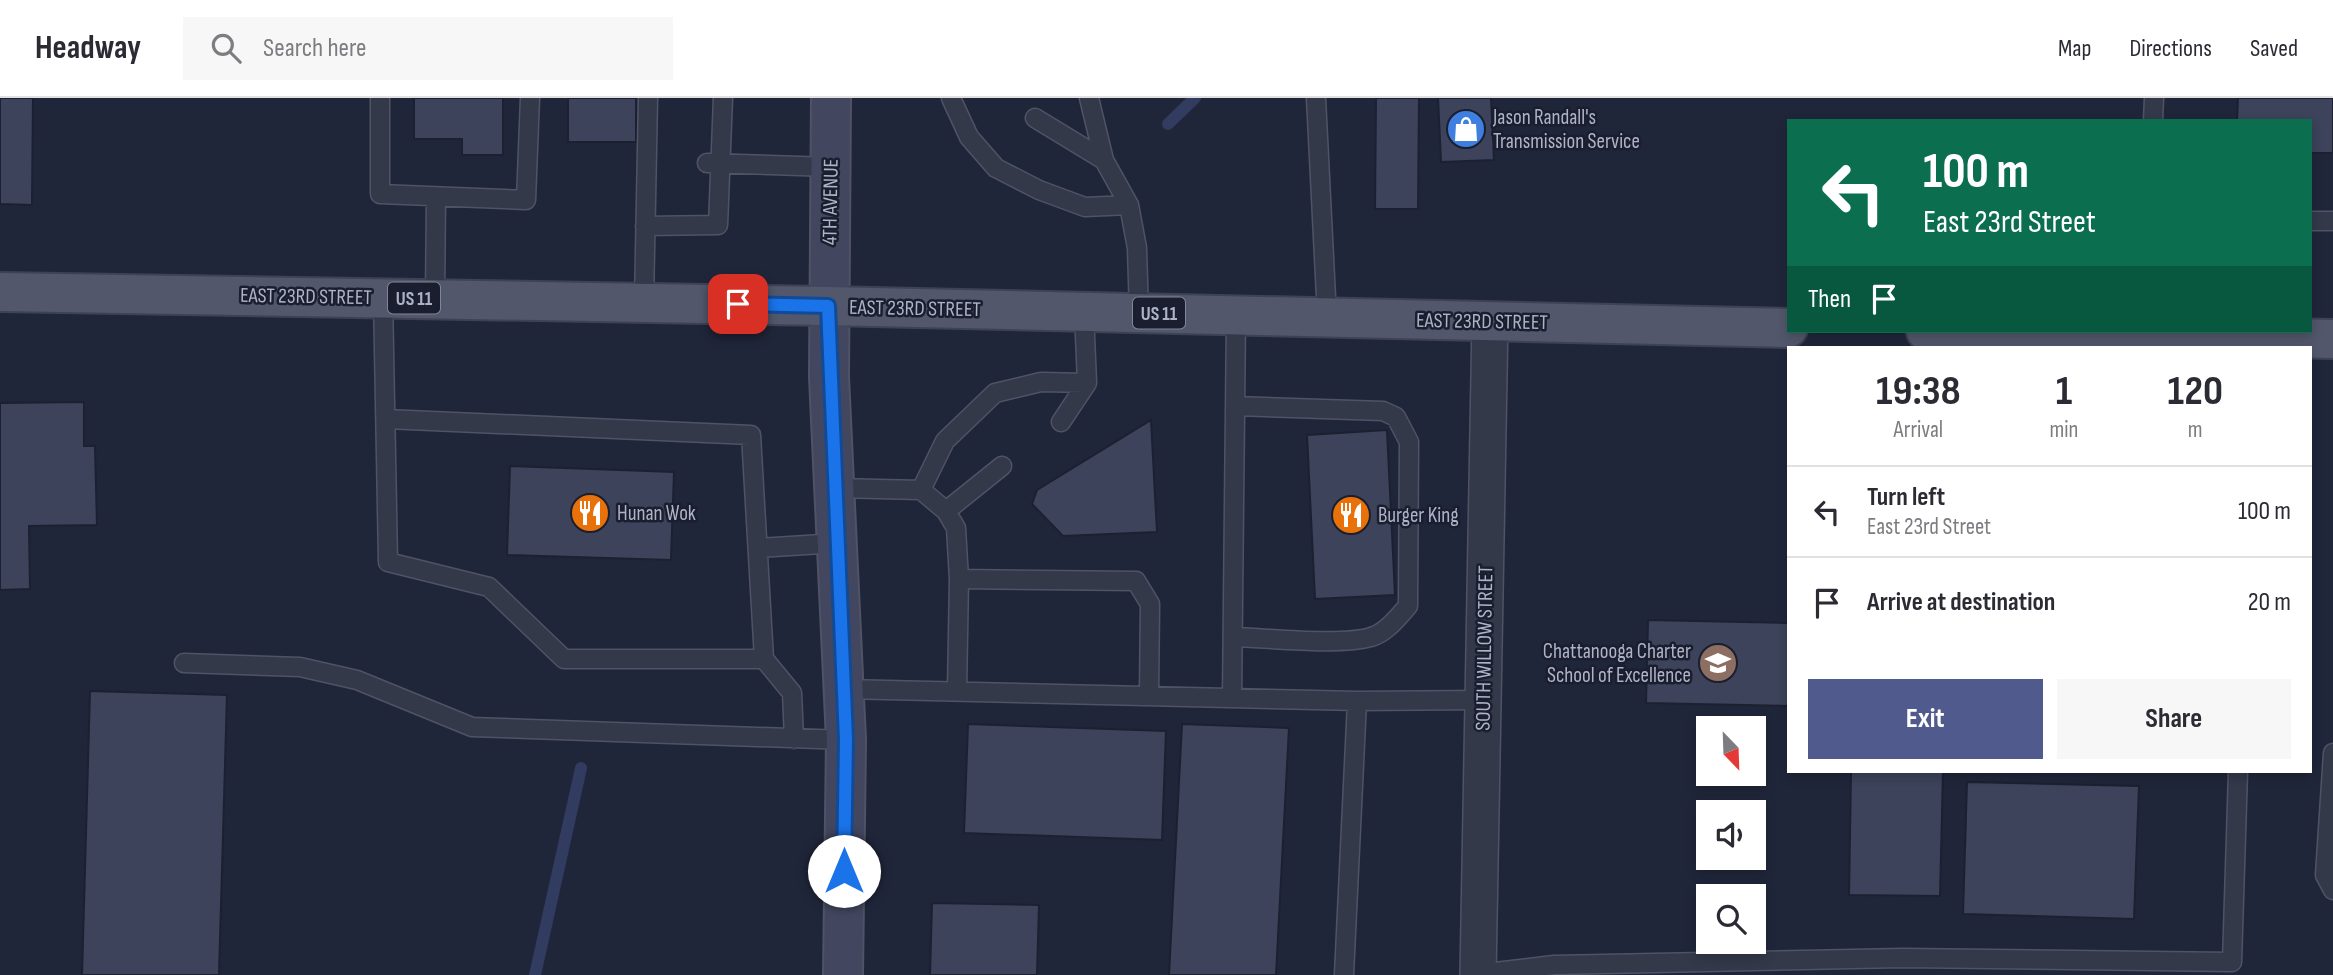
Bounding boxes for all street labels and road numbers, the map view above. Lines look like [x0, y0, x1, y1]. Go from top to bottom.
street label: 4TH AVENUE [817, 159, 844, 245]
road number: US 11 [388, 282, 440, 314]
street label: EAST 23RD STREET [240, 283, 373, 310]
street label: EAST 23RD STREET [849, 295, 982, 322]
road number: US 11 [1133, 298, 1185, 328]
street label: EAST 23RD STREET [1416, 308, 1549, 335]
street label: SOUTH WILLOW STREET [1471, 565, 1498, 731]

